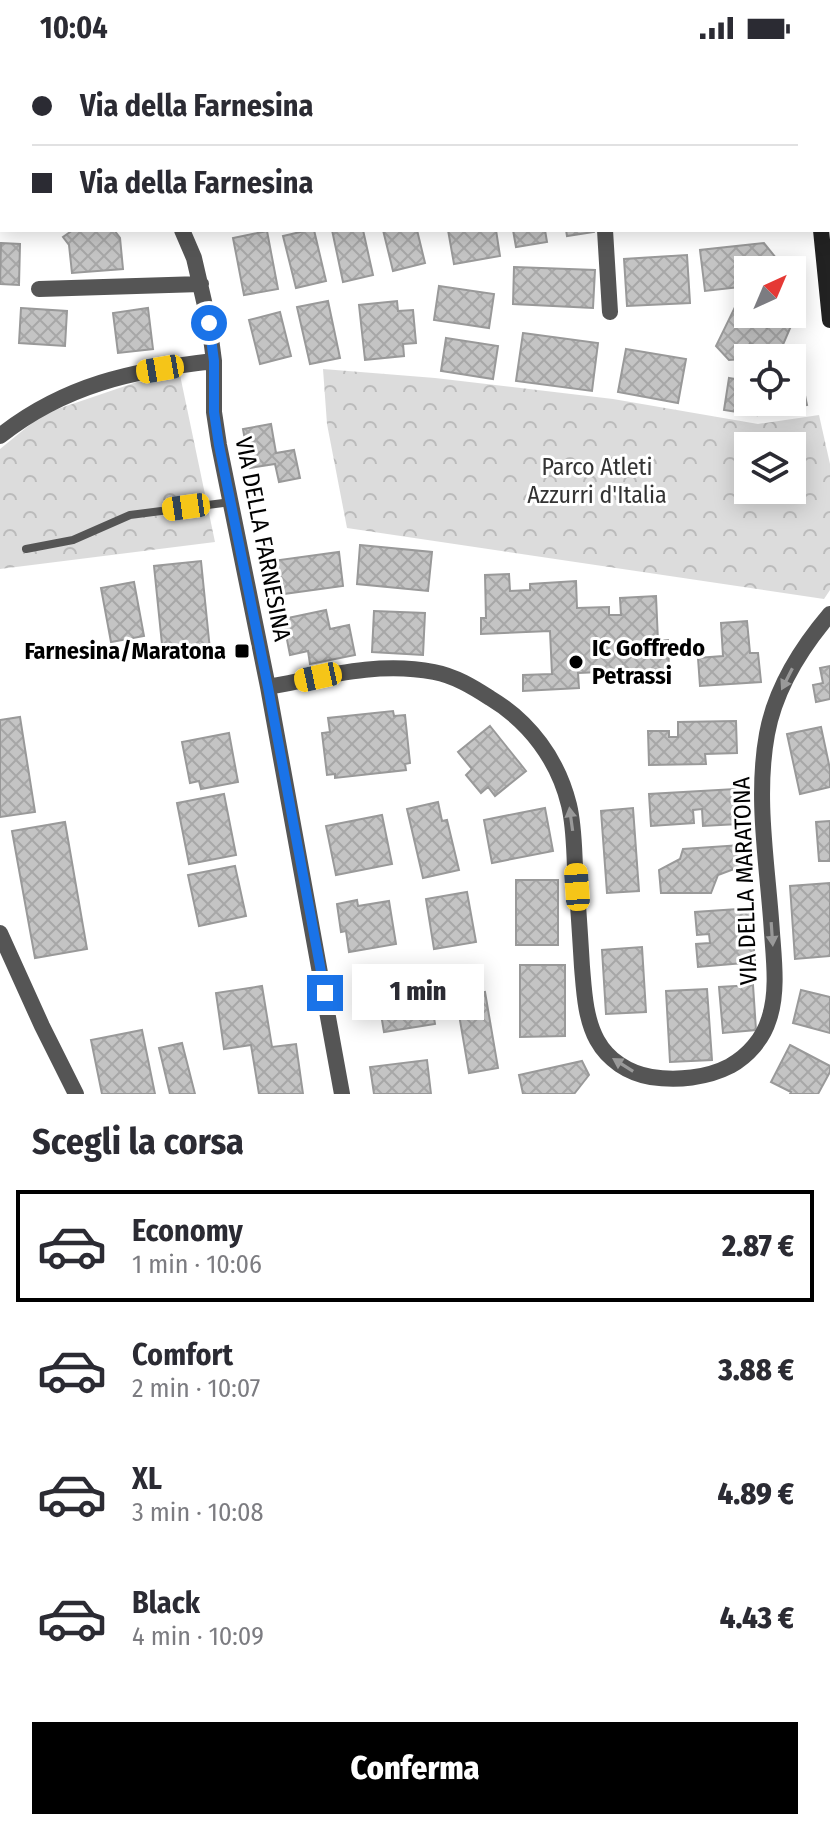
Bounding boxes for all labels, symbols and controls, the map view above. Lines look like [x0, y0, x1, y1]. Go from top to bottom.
text: 10:04 [40, 10, 108, 46]
text: Via della Farnesina [80, 88, 313, 124]
text: Via della Farnesina [80, 165, 313, 201]
north arrow [734, 256, 806, 328]
map controls [734, 256, 806, 504]
route start [191, 305, 227, 341]
button: locate [734, 344, 806, 416]
car [134, 353, 186, 385]
button: layers [734, 432, 806, 504]
street label: VIA DELLA FARNESINA [229, 434, 297, 644]
park label: Parco Atleti Azzurri d'Italia [527, 453, 667, 509]
car [161, 492, 211, 522]
place label: IC Goffredo Petrassi [592, 634, 705, 690]
place label: Farnesina/Maratona [24, 637, 226, 665]
marker: Farnesina/Maratona [233, 642, 251, 660]
marker: IC Goffredo Petrassi [567, 653, 585, 671]
car [292, 660, 344, 694]
one-way arrow [781, 667, 794, 690]
street label: VIA DELLA MARATONA [727, 776, 763, 986]
one-way arrow [564, 806, 577, 831]
car [563, 862, 591, 912]
one-way arrow [766, 922, 779, 947]
callout: 1 min [353, 965, 485, 1021]
route end [307, 975, 343, 1011]
text: 1 min [390, 976, 446, 1007]
one-way arrow [612, 1058, 634, 1072]
text: Scegli la corsa [32, 1120, 244, 1164]
icon: car [36, 1210, 108, 1282]
text: Economy [132, 1213, 243, 1249]
text: 2.87 € [722, 1228, 794, 1264]
text: 1 min · 10:06 [132, 1249, 262, 1280]
icon: car [36, 1334, 108, 1406]
text: Comfort [132, 1337, 233, 1373]
text: 3.88 € [718, 1352, 794, 1388]
text: 2 min · 10:07 [132, 1373, 260, 1404]
icon: car [36, 1458, 108, 1530]
text: XL [132, 1461, 162, 1497]
text: 4.89 € [718, 1476, 794, 1512]
text: 3 min · 10:08 [132, 1497, 264, 1528]
icon: car [36, 1582, 108, 1654]
text: Black [132, 1585, 200, 1621]
text: 4.43 € [720, 1600, 794, 1636]
text: 4 min · 10:09 [132, 1621, 264, 1652]
button: Conferma [32, 1722, 798, 1814]

